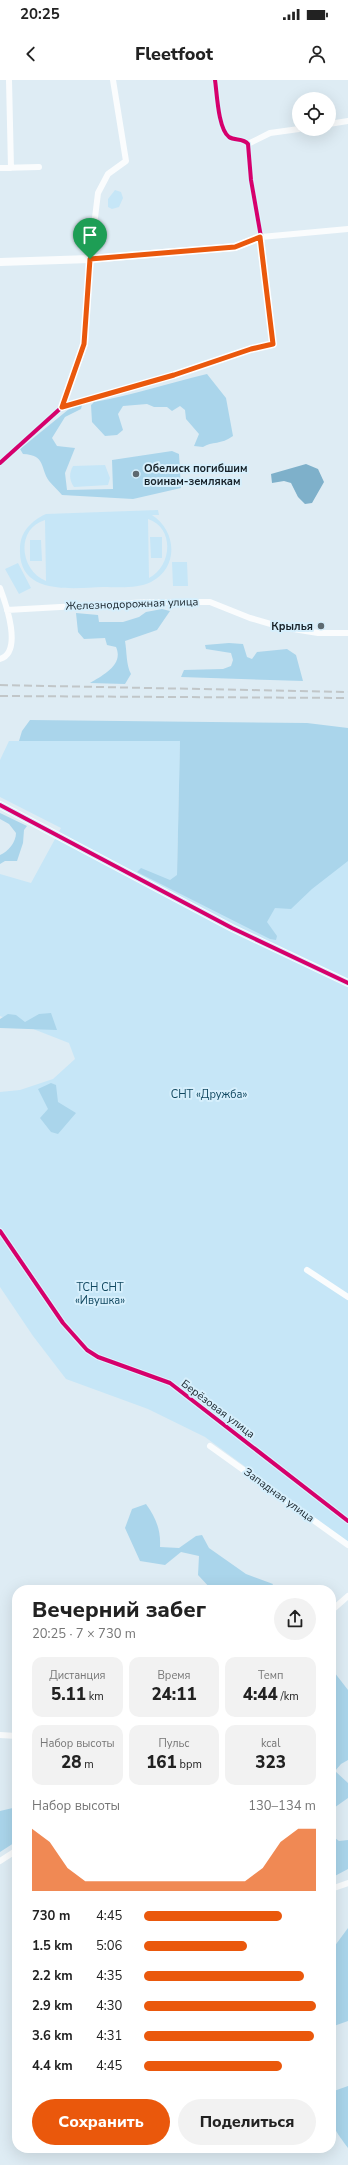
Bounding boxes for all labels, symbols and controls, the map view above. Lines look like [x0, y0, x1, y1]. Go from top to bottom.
text: 20:25 [20, 4, 60, 24]
text: Fleetfoot [135, 42, 213, 66]
icon: back [20, 43, 42, 65]
icon: person [306, 43, 328, 65]
map controls [292, 92, 336, 136]
button: locate [292, 92, 336, 136]
pin [73, 218, 107, 259]
icon: arrive [79, 224, 101, 246]
place label: Обелиск погибшим воинам-землякам [144, 461, 248, 489]
marker: Обелиск погибшим воинам-землякам [131, 469, 141, 479]
street label: Железнодорожная улица [65, 594, 199, 614]
place label: Крылья [271, 619, 313, 634]
marker: Крылья [316, 621, 326, 631]
park label: СНТ «Дружба» [171, 1087, 247, 1102]
park label: ТСН СНТ «Ивушка» [75, 1280, 125, 1308]
street label: Берёзовая улица [178, 1376, 258, 1442]
street label: Западная улица [241, 1464, 317, 1526]
text: Вечерний забег [32, 1595, 206, 1625]
button: share [274, 1598, 316, 1640]
text: 20:25 · 7 × 730 m [32, 1625, 136, 1643]
text: Дистанция [49, 1668, 106, 1683]
text: Время [157, 1668, 191, 1683]
text: Темп [258, 1668, 283, 1683]
text: 5.11 [51, 1683, 86, 1706]
text: 24:11 [151, 1683, 197, 1706]
text: 4:44 [243, 1683, 278, 1706]
text: km [86, 1689, 104, 1704]
text: /km [278, 1689, 299, 1704]
text: Набор высоты [40, 1736, 115, 1751]
text: Пульс [158, 1736, 190, 1751]
text: kcal [261, 1736, 280, 1751]
text: 28 [61, 1751, 81, 1774]
text: 161 [146, 1751, 177, 1774]
text: 323 [255, 1751, 286, 1774]
text: m [81, 1757, 94, 1772]
text: bpm [177, 1757, 202, 1772]
text: Набор высоты [32, 1797, 120, 1815]
text: 130–134 m [248, 1797, 316, 1815]
text: 730 m [32, 1907, 70, 1925]
text: 4:45 [96, 1907, 122, 1925]
text: 1.5 km [32, 1937, 73, 1955]
text: 5:06 [96, 1937, 122, 1955]
text: 2.2 km [32, 1967, 73, 1985]
text: 4:35 [96, 1967, 122, 1985]
text: 2.9 km [32, 1997, 73, 2015]
text: 4:30 [96, 1997, 122, 2015]
text: 3.6 km [32, 2027, 73, 2045]
text: 4:31 [96, 2027, 122, 2045]
text: 4.4 km [32, 2057, 73, 2075]
text: 4:45 [96, 2057, 122, 2075]
button: Сохранить [32, 2099, 170, 2145]
button: Поделиться [178, 2099, 316, 2145]

